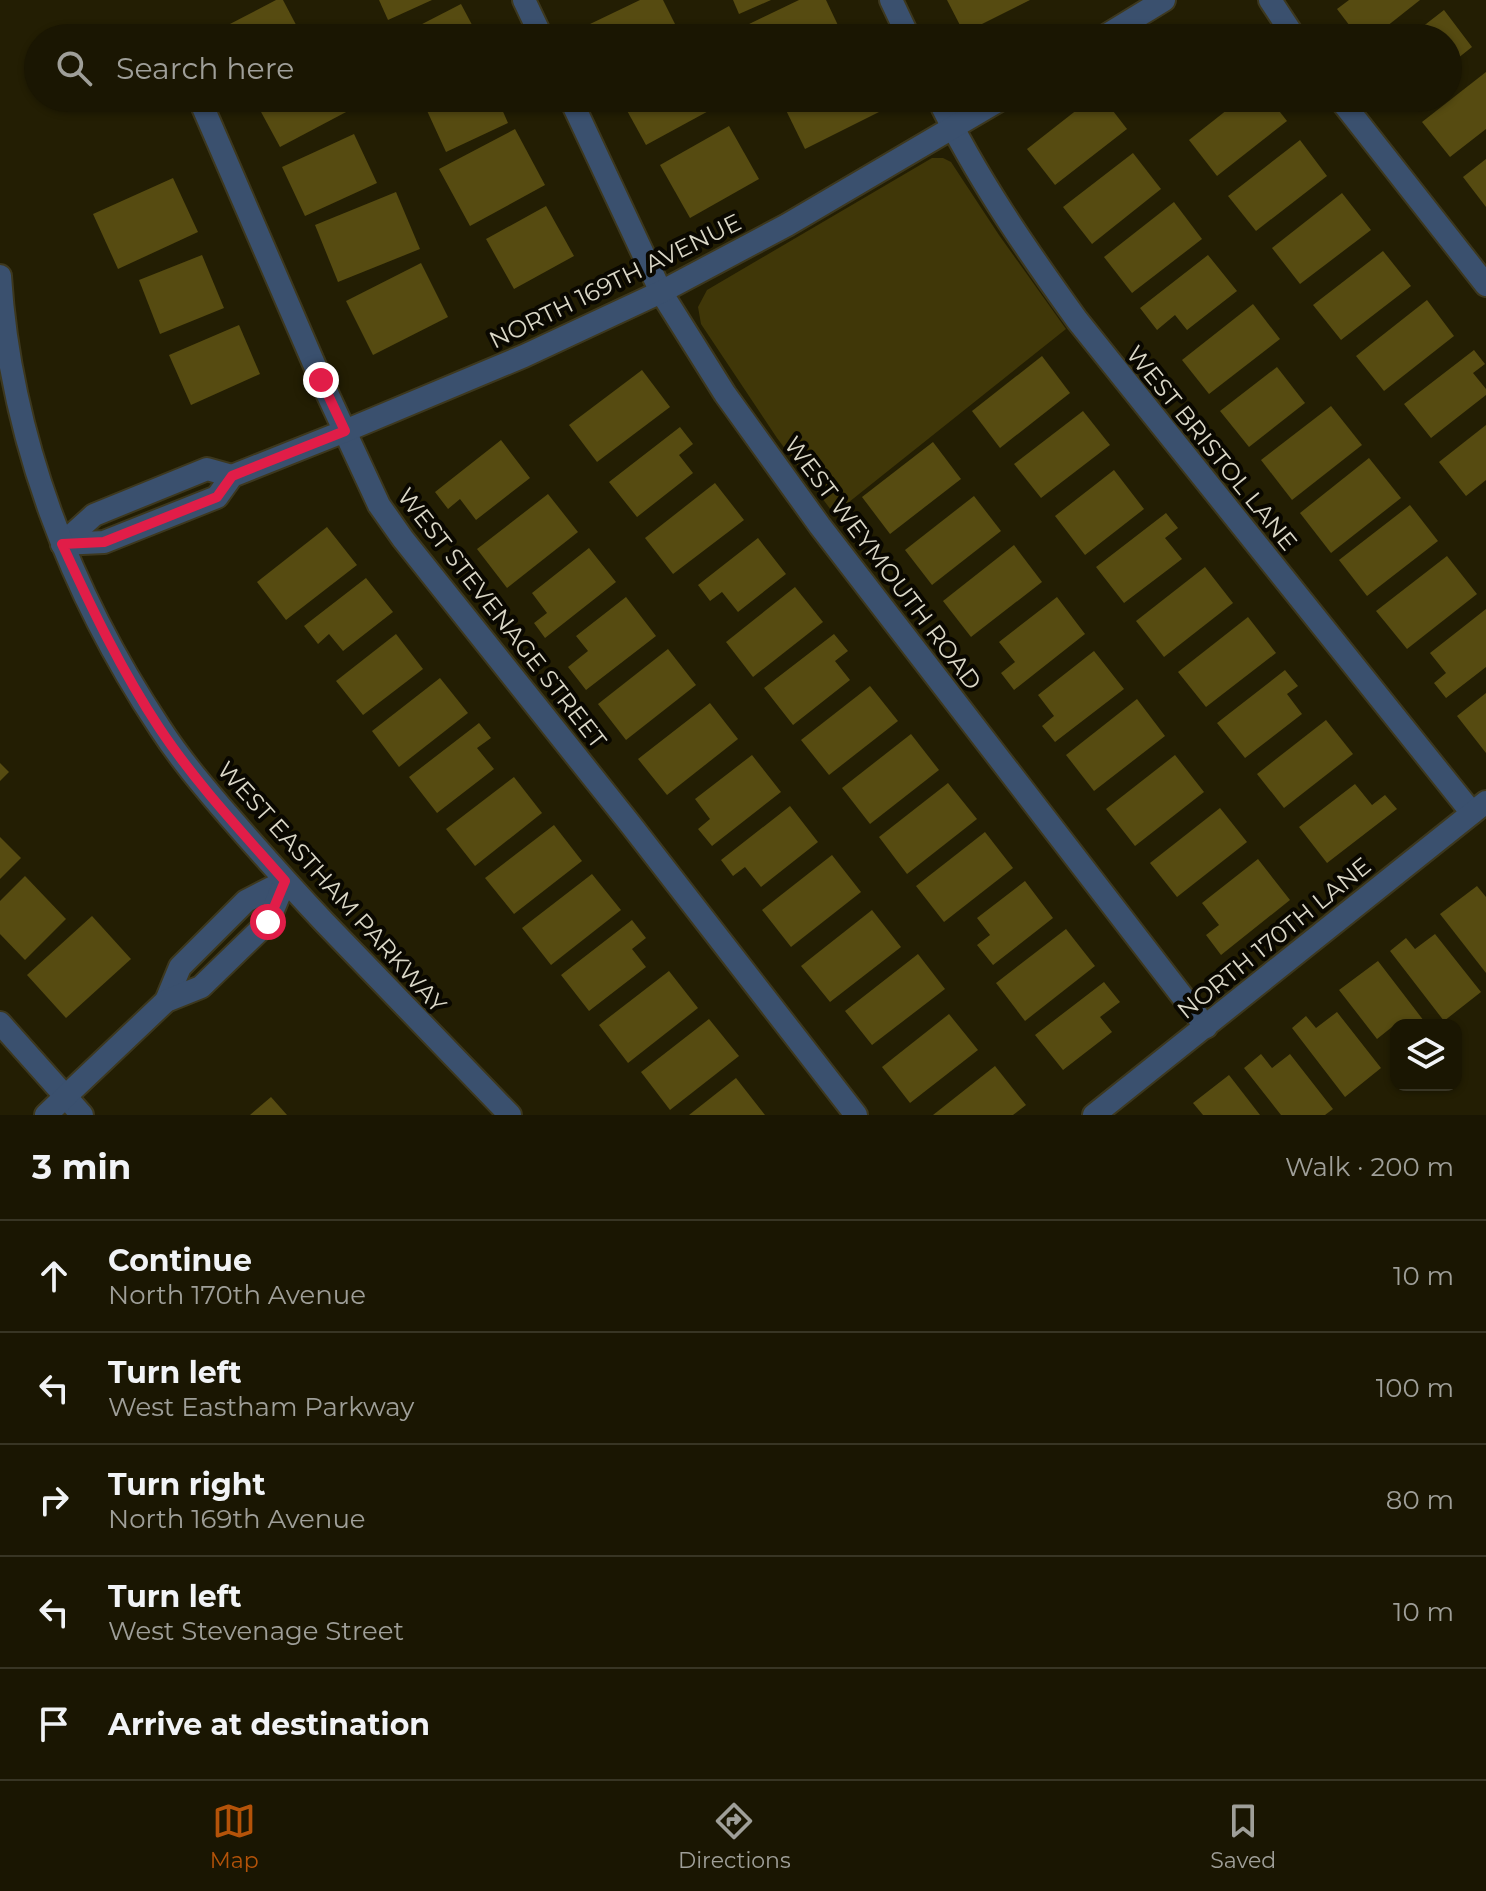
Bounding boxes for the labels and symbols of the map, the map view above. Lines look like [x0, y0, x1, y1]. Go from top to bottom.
street label: NORTH 169TH AVENUE [484, 207, 746, 355]
street label: WEST BRISTOL LANE [1120, 340, 1304, 556]
route end [303, 362, 339, 398]
street label: WEST WEYMOUTH ROAD [778, 431, 988, 695]
street label: WEST STEVENAGE STREET [391, 482, 613, 754]
street label: WEST EASTHAM PARKWAY [211, 755, 453, 1019]
street label: NORTH 170TH LANE [1171, 851, 1377, 1025]
route start [250, 904, 286, 940]

